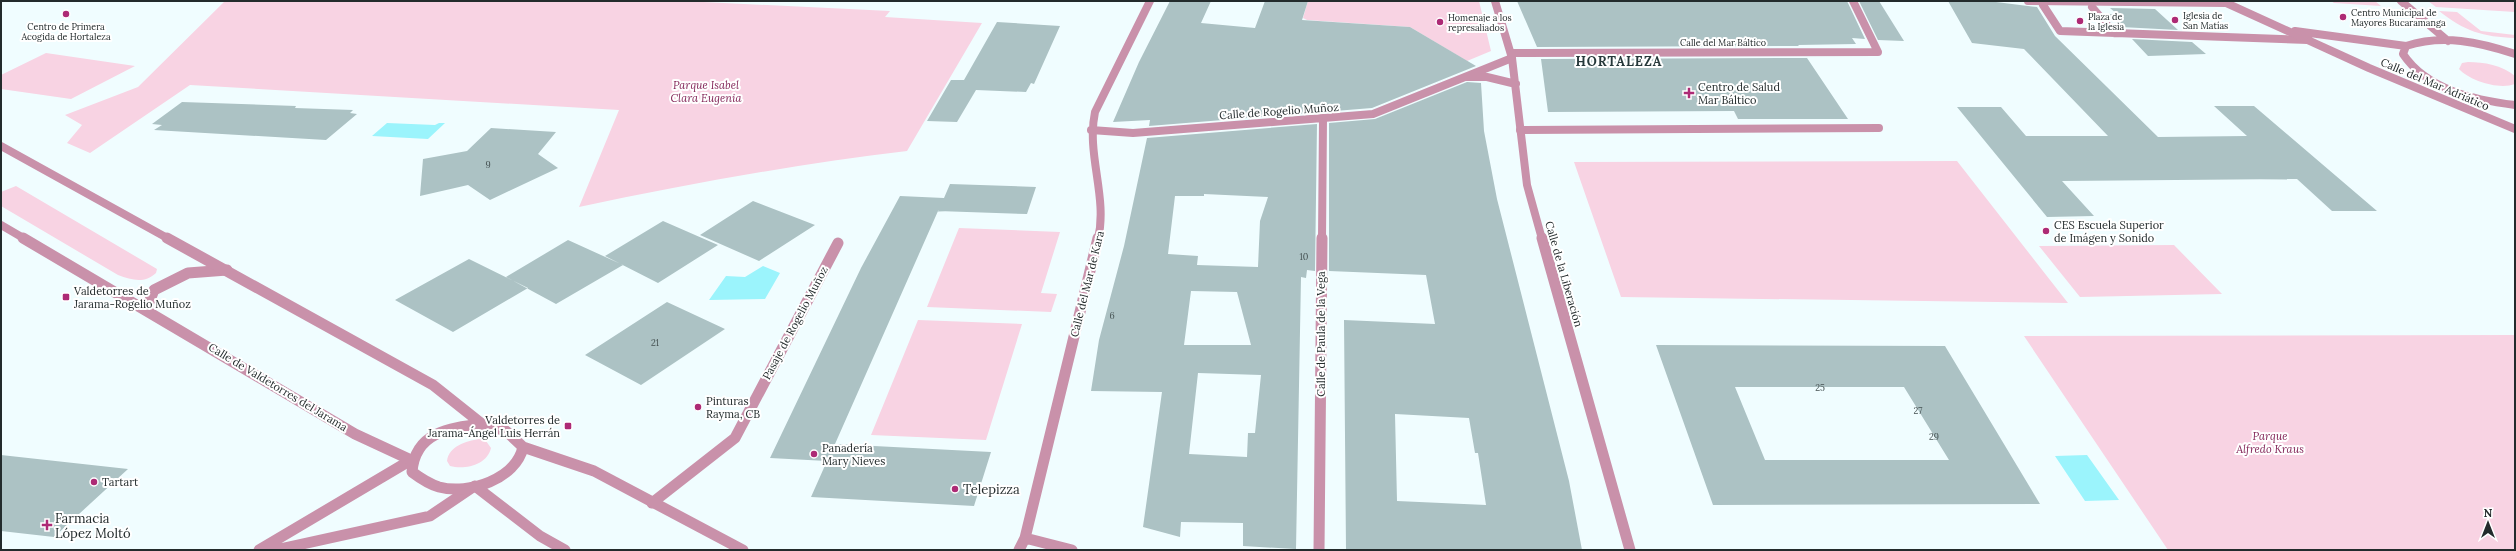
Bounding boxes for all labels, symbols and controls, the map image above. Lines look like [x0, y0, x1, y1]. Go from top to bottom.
place label: Centro Municipal de Mayores Bucaramanga [2351, 7, 2446, 28]
marker: Centro de Primera Acogida de Hortaleza [61, 9, 71, 19]
place label: Iglesia de San Matías [2183, 10, 2228, 31]
place label: Plaza de la Iglesia [2088, 11, 2125, 32]
place label: Homenaje a los represaliados [1448, 12, 1512, 33]
marker: Centro Municipal de Mayores Bucaramanga [2338, 12, 2348, 22]
marker: Iglesia de San Matías [2170, 15, 2180, 25]
marker: Plaza de la Iglesia [2075, 16, 2085, 26]
marker: Homenaje a los represaliados [1435, 17, 1445, 27]
place label: Centro de Primera Acogida de Hortaleza [20, 21, 111, 42]
street label: Calle del Mar Báltico [1680, 37, 1766, 48]
district label: HORTALEZA [1575, 53, 1663, 70]
street label: Calle del Mar Adriático [2379, 55, 2491, 113]
park label: Parque Isabel Clara Eugenia [670, 78, 742, 105]
place label: Centro de Salud Mar Báltico [1698, 80, 1780, 107]
marker: Centro de Salud Mar Báltico [1683, 87, 1695, 99]
street label: Calle de Rogelio Muñoz [1219, 100, 1340, 122]
house number: 9 [485, 159, 491, 170]
place label: CES Escuela Superior de Imágen y Sonido [2054, 218, 2164, 245]
street label: Calle de la Liberación [1542, 219, 1586, 329]
marker: CES Escuela Superior de Imágen y Sonido [2041, 226, 2051, 236]
street label: Calle del Mar de Kara [1067, 229, 1107, 339]
house number: 10 [1300, 251, 1309, 262]
street label: Pasaje de Rogelio Muñoz [759, 264, 831, 382]
street label: Calle de Paula de la Vega [1314, 271, 1328, 397]
place label: Valdetorres de Jarama-Rogelio Muñoz [73, 284, 191, 311]
marker: Valdetorres de Jarama-Rogelio Muñoz [61, 292, 71, 302]
house number: 6 [1109, 310, 1115, 321]
house number: 21 [651, 337, 659, 348]
street label: Calle de Valdetorres del Jarama [206, 340, 350, 434]
house number: 25 [1815, 382, 1825, 393]
place label: Pinturas Rayma, CB [706, 394, 760, 421]
marker: Pinturas Rayma, CB [693, 402, 703, 412]
house number: 27 [1914, 405, 1922, 416]
place label: Valdetorres de Jarama-Ángel Luis Herrán [427, 413, 560, 440]
marker: Valdetorres de Jarama-Ángel Luis Herrán [563, 421, 573, 431]
park label: Parque Alfredo Kraus [2235, 429, 2304, 456]
house number: 29 [1929, 431, 1939, 442]
place label: Panadería Mary Nieves [822, 441, 885, 468]
marker: Panadería Mary Nieves [809, 449, 819, 459]
place label: Tartart [102, 475, 139, 489]
marker: Tartart [89, 477, 99, 487]
place label: Telepizza [963, 481, 1020, 498]
marker: Telepizza [950, 484, 960, 494]
north arrow [2468, 503, 2508, 543]
text: N [2484, 506, 2493, 520]
place label: Farmacia López Moltó [55, 510, 131, 542]
marker: Farmacia López Moltó [42, 520, 52, 530]

